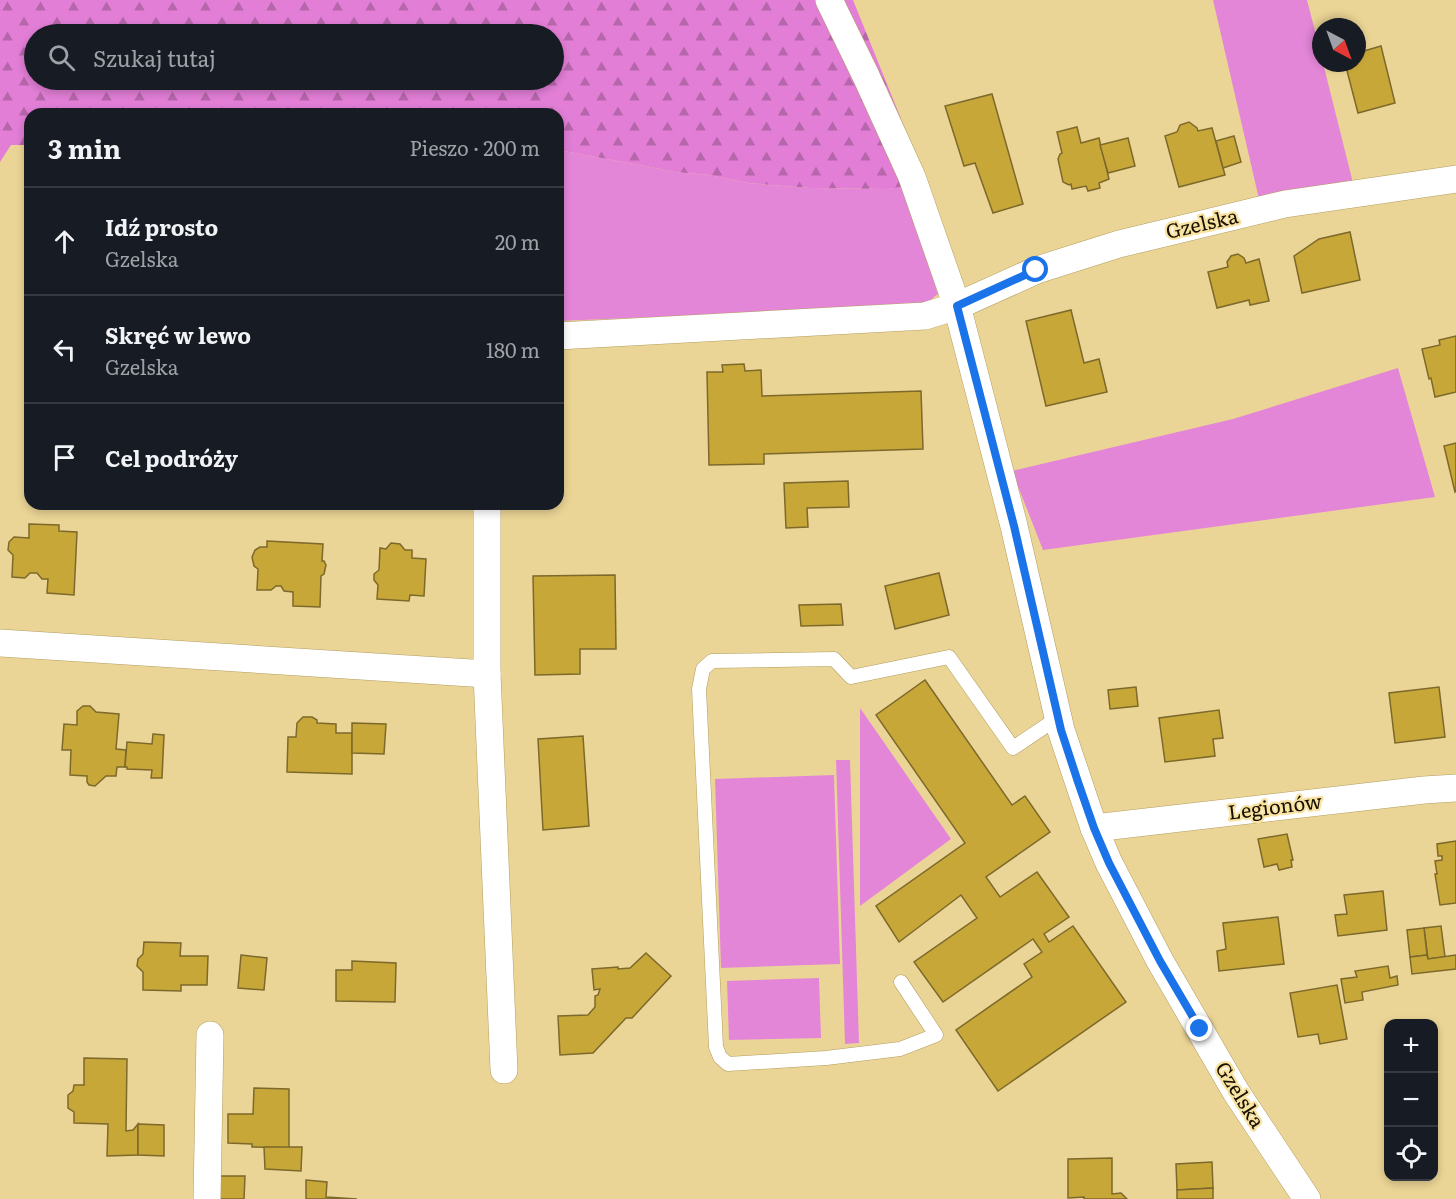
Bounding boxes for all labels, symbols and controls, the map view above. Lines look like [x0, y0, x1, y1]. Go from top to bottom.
north arrow [1312, 18, 1366, 72]
search box [24, 24, 564, 90]
icon: search [45, 41, 78, 74]
text: Szukaj tutaj [93, 41, 216, 74]
text: 3 min [48, 128, 121, 167]
text: Pieszo · 200 m [410, 132, 540, 162]
street label: Gzelska [1162, 199, 1241, 245]
text: Idź prosto [105, 210, 218, 243]
icon: ahead [48, 225, 81, 258]
text: 20 m [495, 226, 540, 256]
text: Gzelska [105, 243, 179, 273]
route start [1022, 256, 1048, 282]
text: Skręć w lewo [105, 318, 251, 351]
icon: left [48, 333, 81, 366]
text: 180 m [486, 334, 540, 364]
text: Gzelska [105, 351, 179, 381]
icon: arrive [48, 441, 81, 474]
text: Cel podróży [105, 441, 238, 474]
street label: Legionów [1226, 784, 1324, 826]
route end [1186, 1015, 1212, 1041]
map controls [1384, 1019, 1438, 1181]
button: + [1384, 1019, 1438, 1073]
street label: Gzelska [1209, 1055, 1274, 1133]
button: − [1384, 1073, 1438, 1127]
button: locate [1384, 1127, 1438, 1181]

